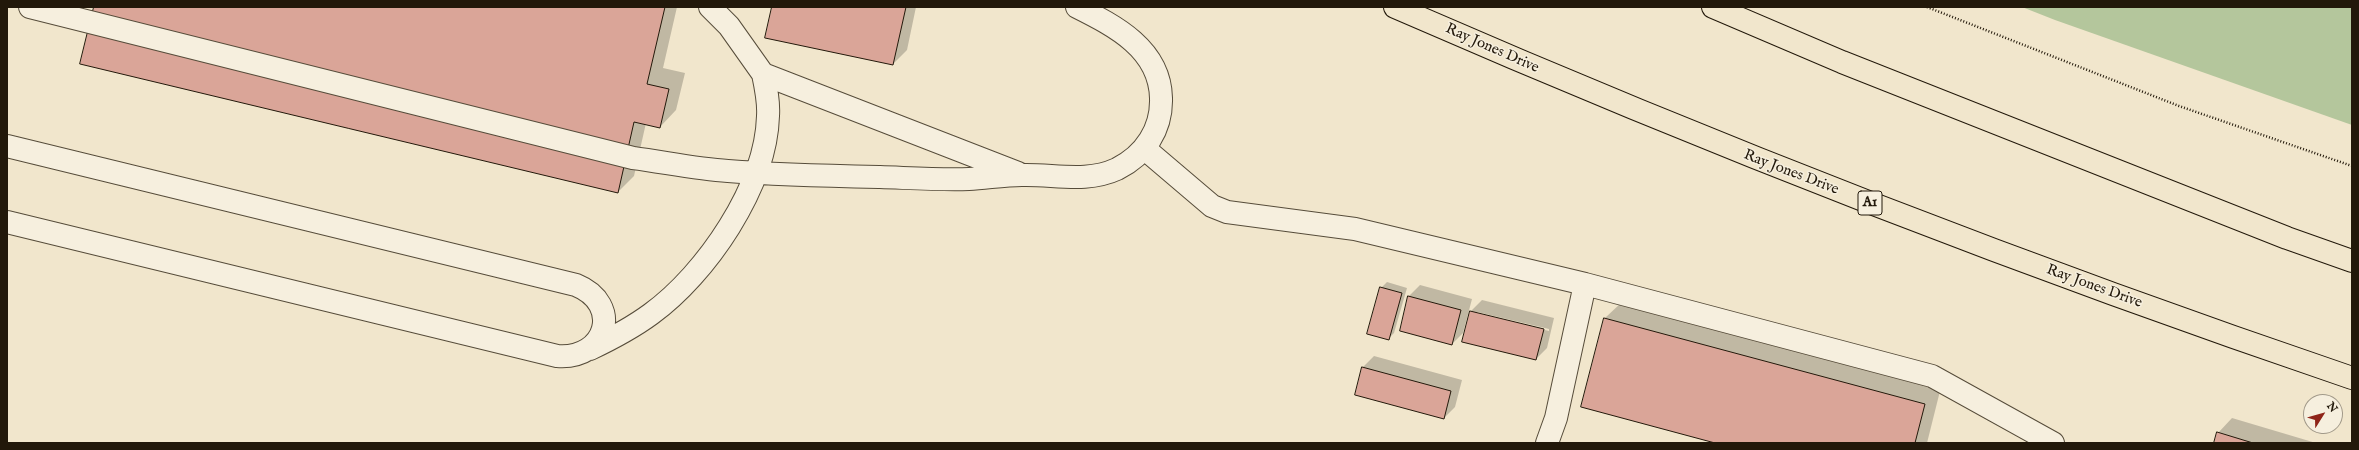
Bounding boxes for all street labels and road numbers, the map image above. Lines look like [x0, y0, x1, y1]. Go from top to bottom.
street label: Ray Jones Drive [1442, 20, 1542, 78]
street label: Ray Jones Drive [1741, 147, 1841, 199]
road number: A1 [1858, 191, 1882, 215]
street label: Ray Jones Drive [2044, 261, 2144, 313]

